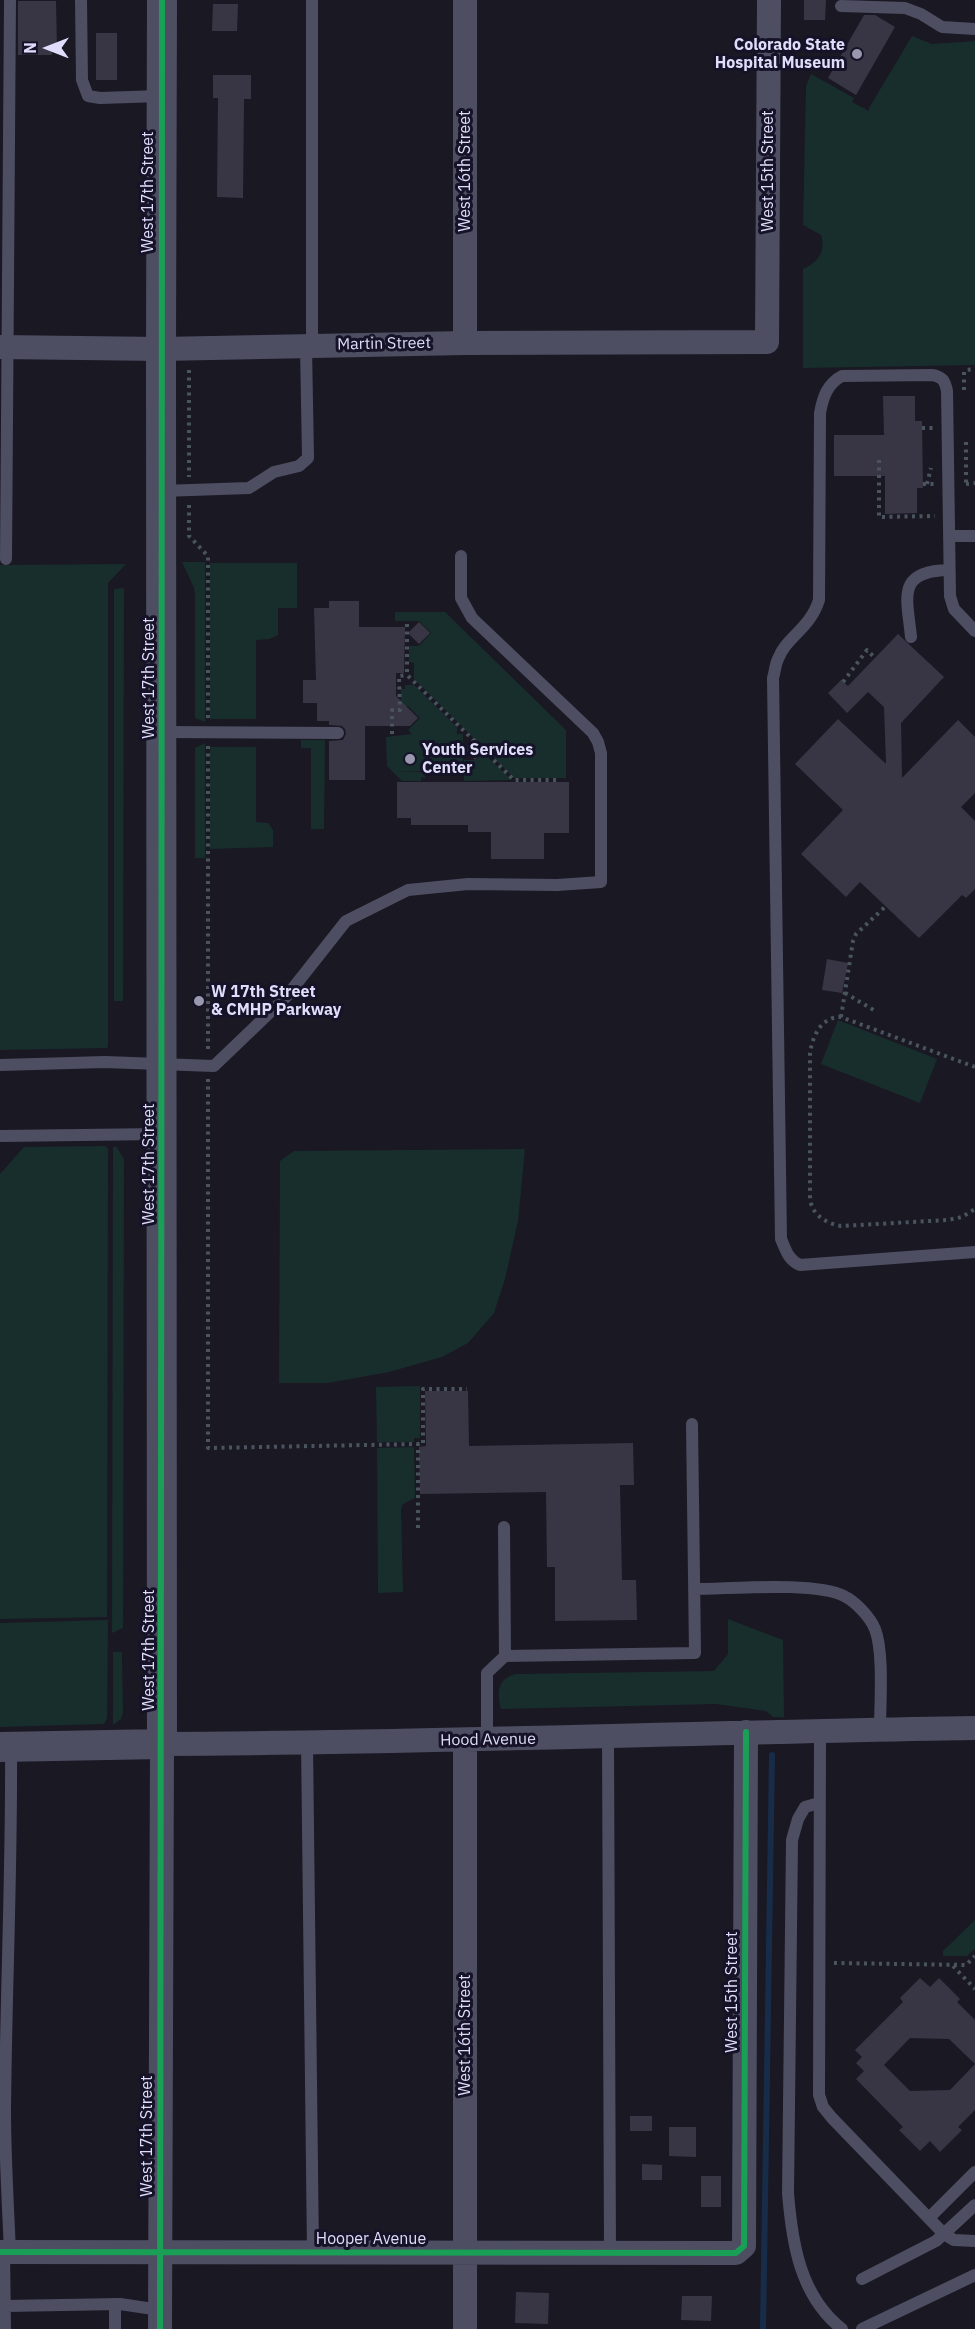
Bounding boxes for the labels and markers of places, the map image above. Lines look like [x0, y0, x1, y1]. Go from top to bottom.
place label: Colorado State Hospital Museum [715, 35, 845, 73]
marker: Colorado State Hospital Museum [850, 47, 864, 61]
place label: Youth Services Center [422, 740, 533, 778]
marker: Youth Services Center [403, 752, 417, 766]
place label: W 17th Street & CMHP Parkway [211, 982, 341, 1020]
marker: W 17th Street & CMHP Parkway [192, 994, 206, 1008]

